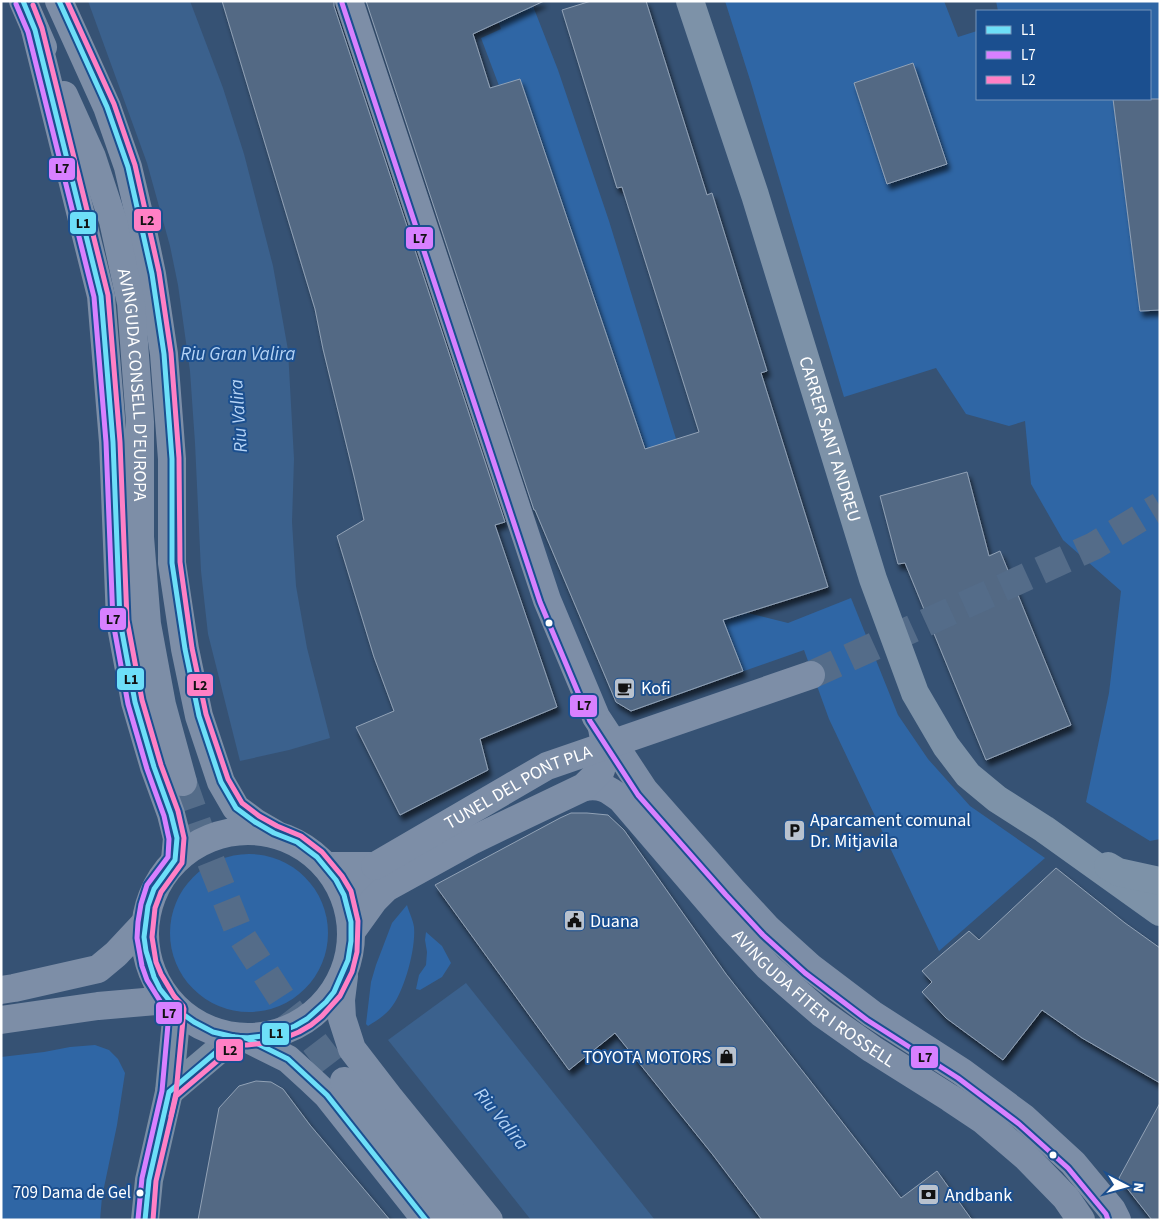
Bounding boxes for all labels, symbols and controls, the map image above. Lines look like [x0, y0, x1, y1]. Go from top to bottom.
legend [976, 10, 1151, 100]
text: L1 [1021, 20, 1036, 41]
text: L7 [1021, 45, 1036, 66]
text: L2 [1021, 70, 1036, 91]
line badge: L7 [48, 157, 76, 181]
text: L7 [55, 159, 69, 179]
line badge: L2 [133, 208, 162, 232]
line badge: L1 [69, 211, 97, 235]
text: L2 [140, 211, 154, 231]
text: L1 [76, 214, 90, 234]
line badge: L7 [405, 226, 434, 250]
text: L7 [413, 229, 427, 249]
street label: AVINGUDA CONSELL D'EUROPA [111, 266, 153, 501]
water label: Riu Gran Valira [180, 341, 296, 368]
street label: CARRER SANT ANDREU [793, 353, 867, 525]
water label: Riu Valira [223, 378, 255, 454]
line badge: L7 [99, 607, 127, 631]
text: L7 [106, 610, 120, 630]
unlabelled marker [544, 618, 554, 628]
line badge: L1 [116, 667, 145, 691]
text: L1 [124, 670, 138, 690]
line badge: L2 [186, 673, 214, 697]
text: L2 [193, 676, 207, 696]
cafe icon: Kofi [613, 676, 637, 700]
place label: Kofi [641, 676, 671, 701]
line badge: L7 [569, 694, 598, 718]
text: L7 [577, 696, 591, 716]
street label: TUNEL DEL PONT PLA [440, 739, 596, 835]
place label: Aparcament comunal Dr. Mitjavila [810, 808, 971, 854]
parking icon: Aparcament comunal Dr. Mitjavila [782, 818, 806, 842]
public building icon: Duana [562, 909, 586, 933]
place label: Duana [590, 909, 639, 934]
street label: AVINGUDA FITER I ROSSELL [727, 924, 900, 1073]
line badge: L7 [155, 1001, 183, 1025]
text: L7 [162, 1004, 176, 1024]
line badge: L1 [261, 1022, 290, 1046]
text: L1 [269, 1024, 283, 1044]
line badge: L2 [215, 1038, 244, 1062]
text: L2 [223, 1041, 237, 1061]
place label: TOYOTA MOTORS [583, 1045, 711, 1070]
shop icon: TOYOTA MOTORS [715, 1045, 739, 1069]
line badge: L7 [910, 1045, 939, 1069]
text: L7 [918, 1048, 932, 1068]
water label: Riu Valira [467, 1082, 535, 1156]
unlabelled marker [1048, 1150, 1058, 1160]
north arrow [1101, 1161, 1151, 1211]
place label: 709 Dama de Gel [13, 1181, 131, 1205]
text: N [1128, 1182, 1148, 1193]
bank icon: Andbank [917, 1183, 941, 1207]
place label: Andbank [945, 1183, 1012, 1208]
marker: 709 Dama de Gel [135, 1188, 145, 1198]

